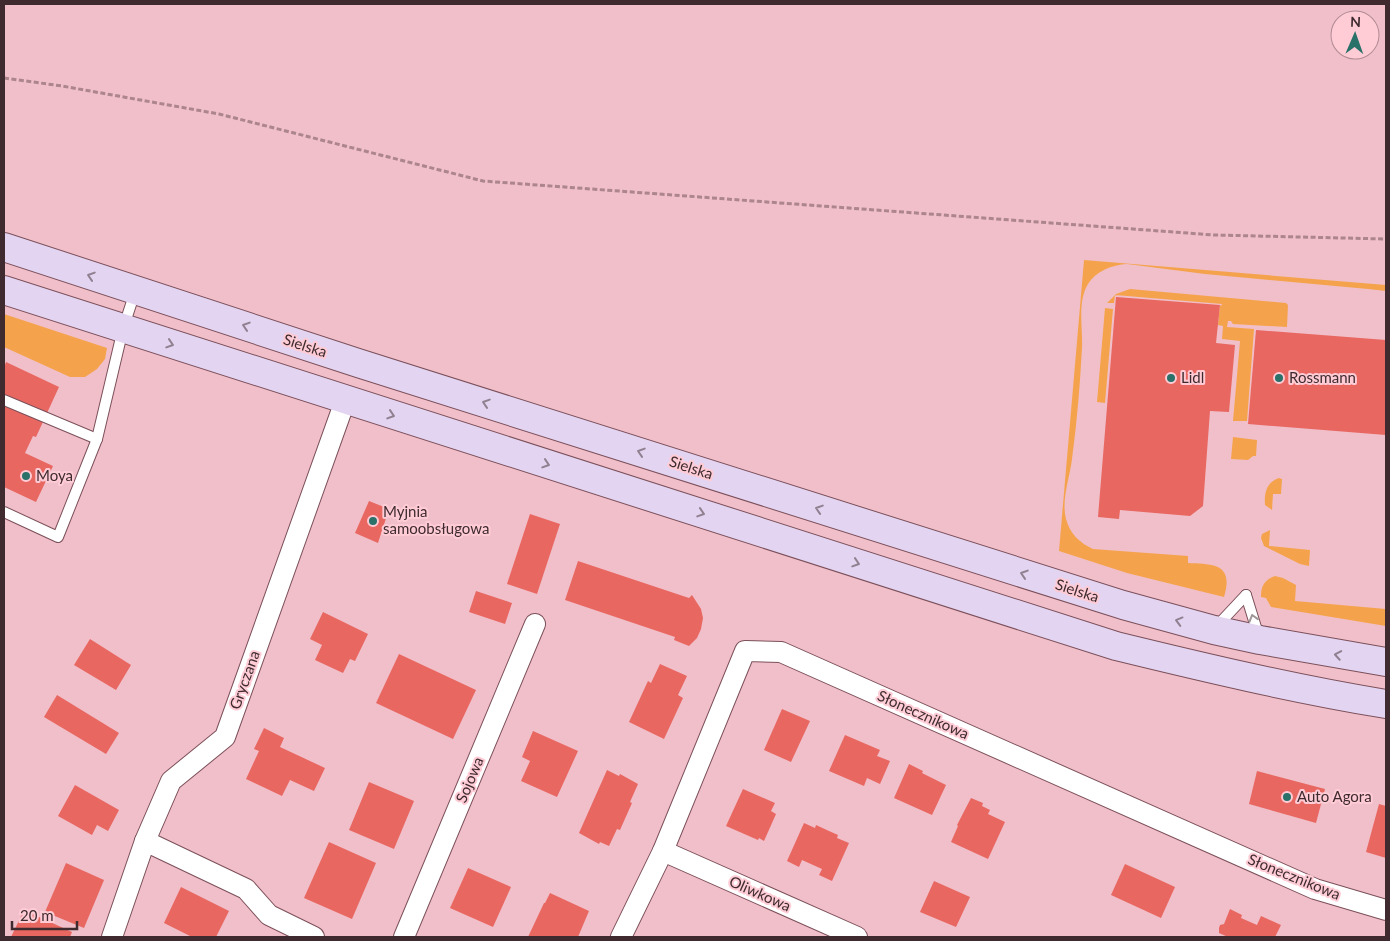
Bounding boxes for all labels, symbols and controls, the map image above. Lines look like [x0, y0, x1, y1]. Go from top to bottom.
north arrow [1330, 10, 1380, 60]
text: N [1350, 13, 1361, 30]
one-way arrow [88, 272, 96, 282]
one-way arrow [242, 322, 250, 332]
street label: Sielska [281, 330, 329, 361]
one-way arrow [165, 339, 173, 349]
place label: Lidl [1181, 368, 1204, 386]
place label: Rossmann [1289, 368, 1356, 386]
marker: Lidl [1165, 372, 1177, 384]
marker: Rossmann [1273, 372, 1285, 384]
one-way arrow [482, 399, 491, 409]
one-way arrow [387, 410, 395, 420]
one-way arrow [637, 448, 645, 458]
street label: Sielska [667, 452, 715, 483]
one-way arrow [542, 459, 550, 469]
place label: Moya [36, 466, 73, 484]
marker: Moya [20, 470, 32, 482]
place label: Myjnia samoobsługowa [383, 502, 489, 537]
one-way arrow [815, 504, 823, 514]
one-way arrow [697, 507, 705, 517]
marker: Myjnia samoobsługowa [367, 515, 379, 527]
one-way arrow [851, 558, 860, 568]
one-way arrow [1020, 570, 1028, 580]
street label: Sielska [1053, 575, 1101, 606]
one-way arrow [1248, 614, 1258, 622]
one-way arrow [1176, 616, 1184, 626]
street label: Gryczana [225, 648, 263, 711]
one-way arrow [1334, 650, 1342, 661]
street label: Słonecznikowa [875, 686, 972, 742]
street label: Sojowa [451, 754, 487, 805]
place label: Auto Agora [1297, 787, 1372, 805]
marker: Auto Agora [1281, 791, 1293, 803]
street label: Słonecznikowa [1246, 849, 1343, 903]
street label: Oliwkowa [727, 872, 794, 915]
scale bar [12, 898, 78, 930]
text: 20 m [20, 906, 54, 924]

